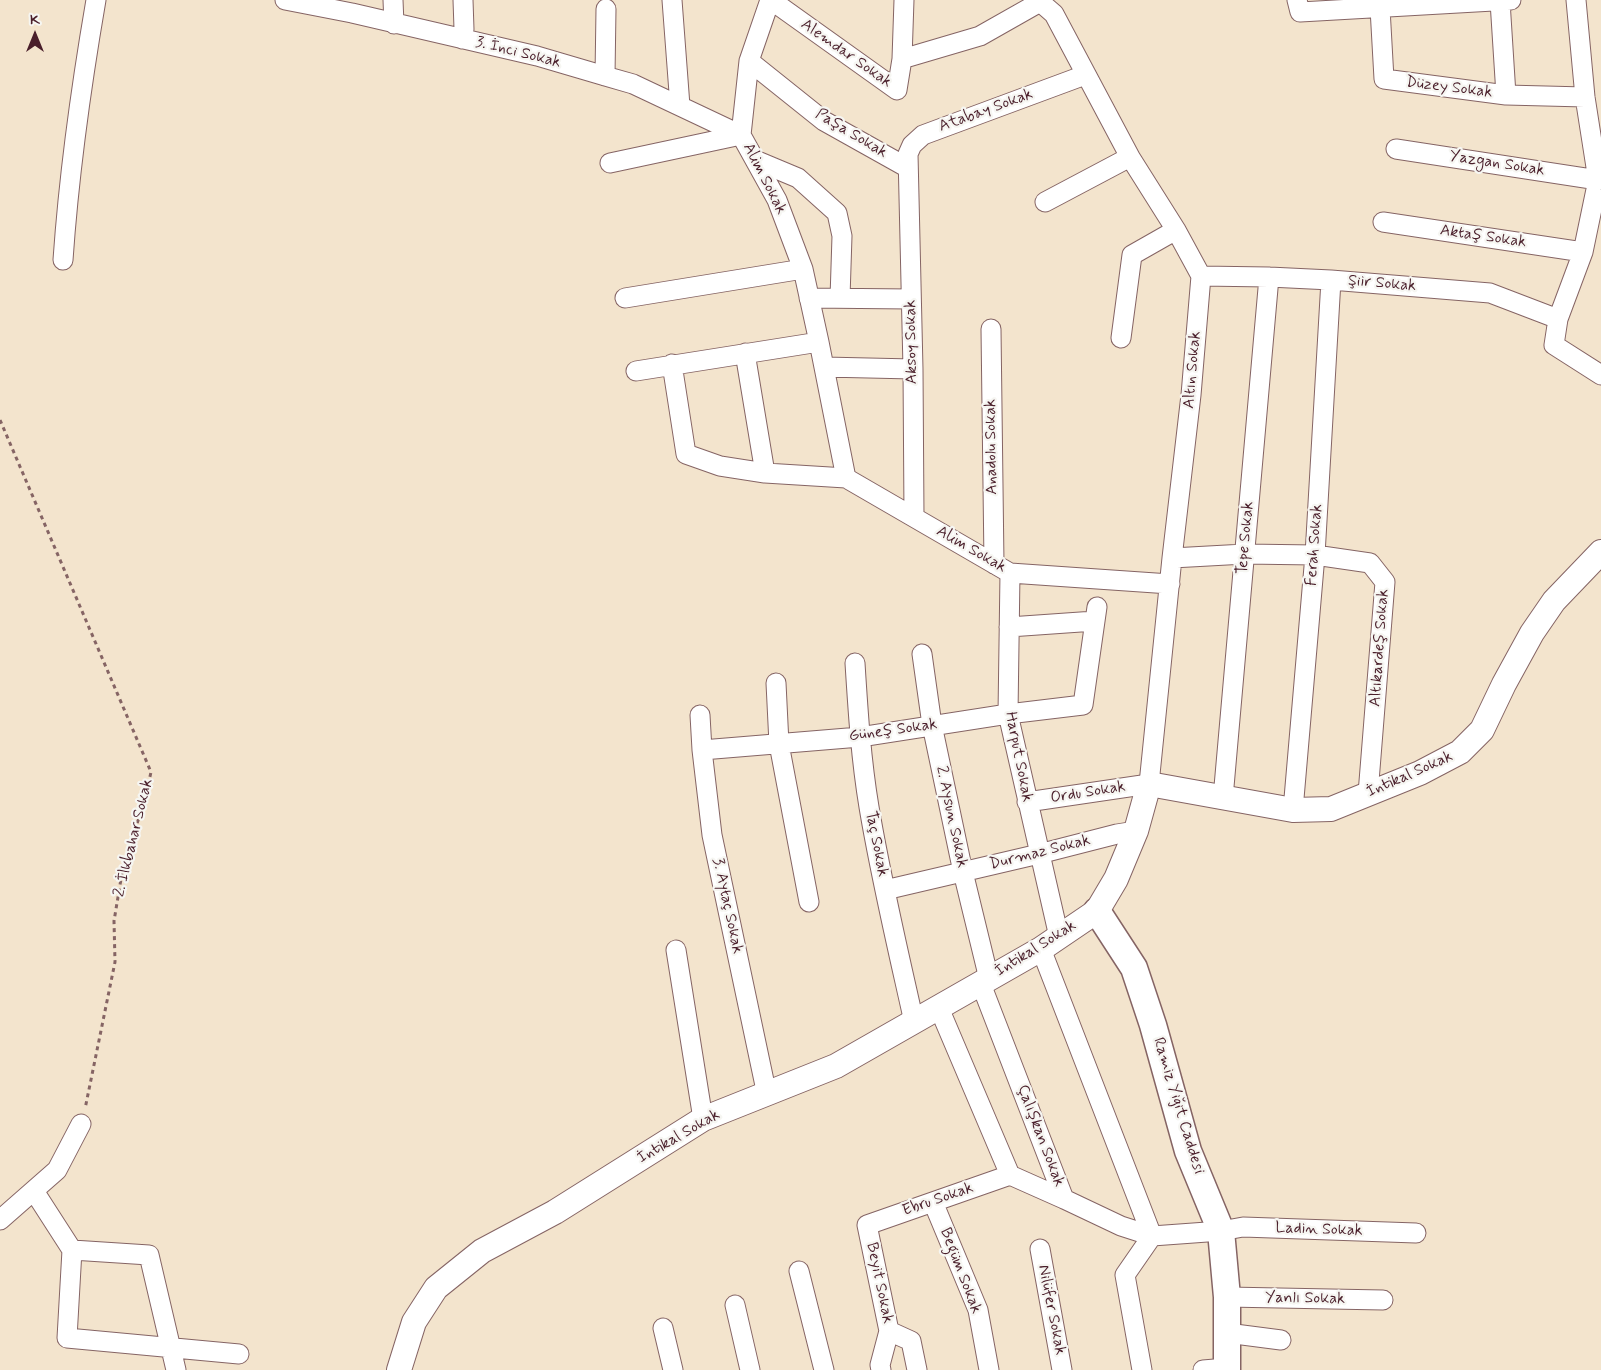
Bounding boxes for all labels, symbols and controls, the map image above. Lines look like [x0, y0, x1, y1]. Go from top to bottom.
north arrow [10, 10, 60, 60]
text: K [30, 11, 40, 29]
street label: Alemdar Sokak [797, 15, 895, 93]
street label: 3. İnci Sokak [473, 33, 563, 73]
street label: Düzey Sokak [1405, 73, 1493, 103]
street label: Atabay Sokak [936, 85, 1036, 137]
street label: Paşa Sokak [812, 105, 890, 163]
street label: Alim Sokak [738, 140, 790, 218]
street label: Yazgan Sokak [1448, 147, 1546, 181]
street label: Aktaş Sokak [1439, 221, 1527, 253]
street label: Şiir Sokak [1347, 271, 1417, 297]
street label: Aksoy Sokak [902, 300, 922, 384]
street label: Altın Sokak [1180, 330, 1206, 410]
street label: Anadolu Sokak [982, 399, 1002, 495]
street label: Tepe Sokak [1233, 501, 1259, 575]
street label: Ferah Sokak [1303, 503, 1327, 587]
street label: Alim Sokak [933, 522, 1009, 578]
street label: Altıkardeş Sokak [1366, 588, 1394, 708]
street label: Harput Sokak [1000, 710, 1036, 804]
street label: Güneş Sokak [848, 715, 938, 747]
street label: İntikal Sokak [1364, 748, 1456, 802]
street label: 2. Aysun Sokak [931, 764, 971, 870]
street label: 2. İlkbahar Sokak [110, 777, 158, 899]
street label: Ordu Sokak [1049, 778, 1127, 808]
street label: Taç Sokak [860, 810, 892, 878]
street label: Durmaz Sokak [988, 831, 1092, 875]
street label: 3. Aytaç Sokak [707, 856, 747, 956]
street label: İntikal Sokak [992, 916, 1080, 982]
street label: Ramiz Yiğit Caddesi [1148, 1035, 1208, 1177]
street label: Çalışkan Sokak [1012, 1082, 1068, 1190]
street label: İntikal Sokak [634, 1106, 724, 1168]
street label: Ebru Sokak [900, 1179, 976, 1221]
street label: Ladin Sokak [1275, 1219, 1363, 1241]
street label: Begüm Sokak [935, 1225, 985, 1317]
street label: Beyit Sokak [861, 1241, 897, 1325]
street label: Nilüfer Sokak [1033, 1263, 1069, 1357]
street label: Yanlı Sokak [1265, 1289, 1345, 1309]

